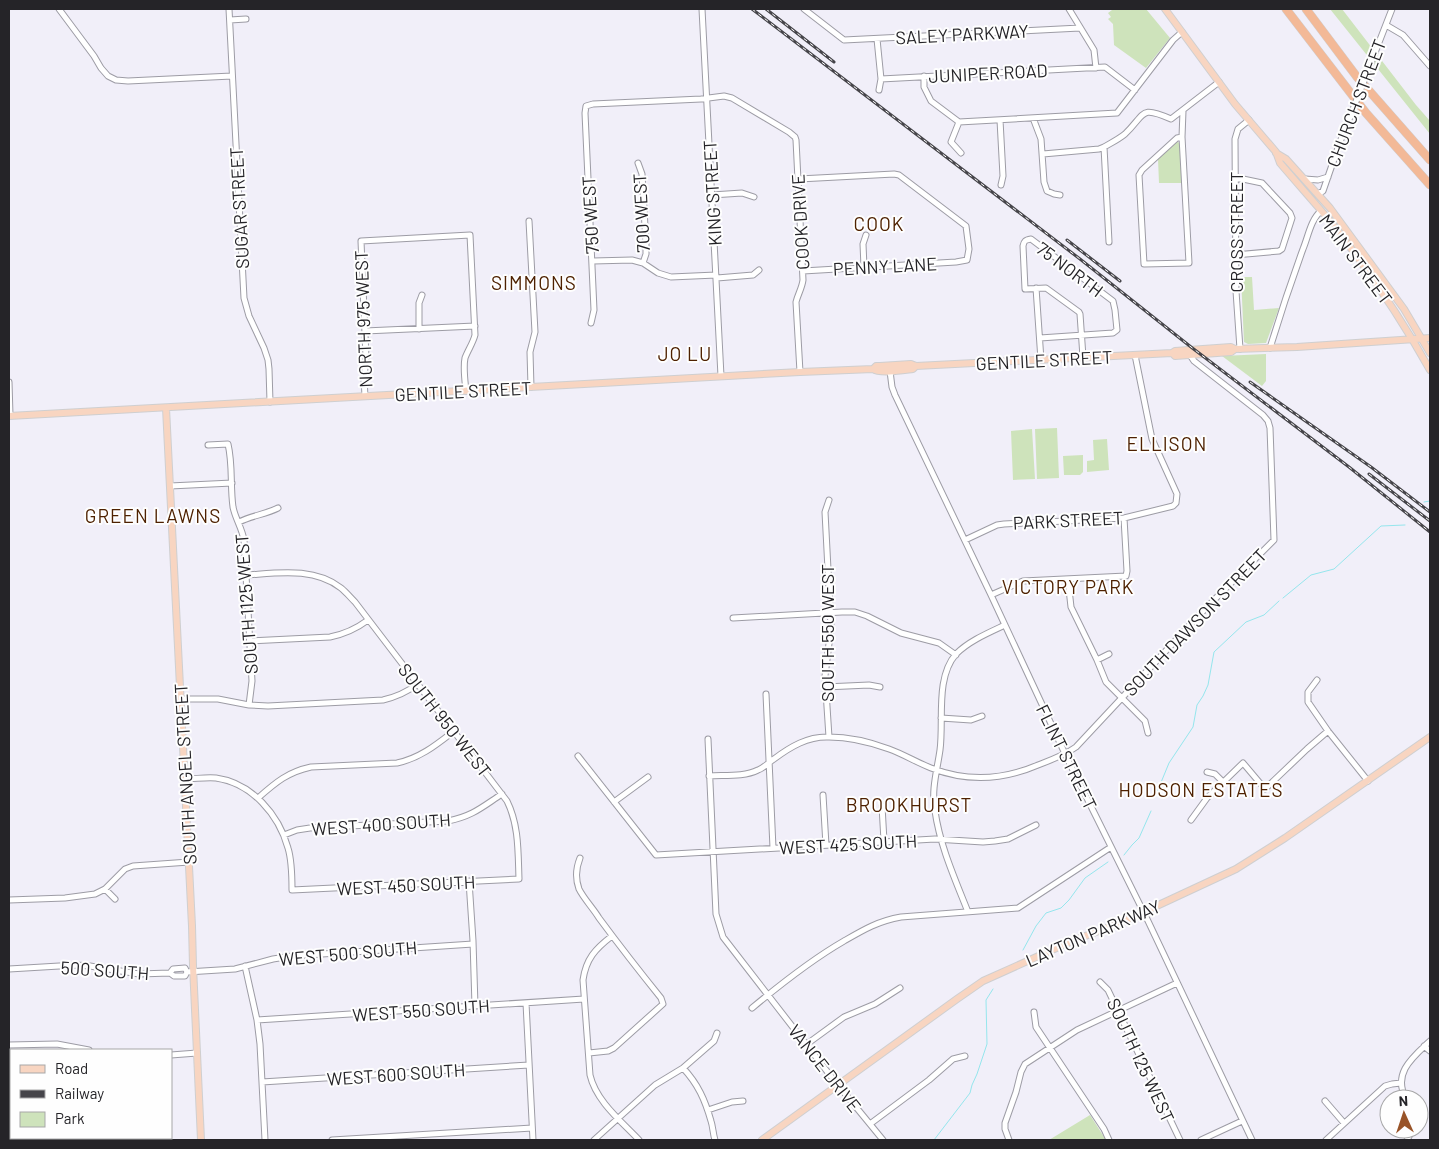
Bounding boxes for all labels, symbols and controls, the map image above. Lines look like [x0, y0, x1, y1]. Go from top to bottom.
street label: SALEY PARKWAY [895, 20, 1029, 48]
street label: CHURCH STREET [1322, 36, 1390, 170]
street label: JUNIPER ROAD [928, 59, 1048, 87]
street label: KING STREET [698, 140, 726, 246]
street label: SUGAR STREET [225, 147, 253, 269]
street label: CROSS STREET [1225, 171, 1247, 293]
street label: 700 WEST [628, 173, 654, 253]
street label: COOK DRIVE [787, 174, 813, 270]
street label: 750 WEST [577, 175, 603, 255]
street label: MAIN STREET [1315, 209, 1397, 309]
district label: COOK [854, 212, 904, 235]
street label: 75 NORTH [1032, 237, 1108, 301]
street label: NORTH 975 WEST [350, 250, 376, 388]
street label: PENNY LANE [832, 252, 938, 280]
district label: SIMMONS [491, 271, 577, 294]
district label: JO LU [658, 342, 712, 365]
street label: GENTILE STREET [975, 345, 1113, 375]
street label: GENTILE STREET [394, 376, 532, 406]
district label: ELLISON [1127, 432, 1207, 455]
district label: GREEN LAWNS [85, 504, 221, 527]
street label: PARK STREET [1012, 506, 1124, 534]
street label: SOUTH 1125 WEST [230, 533, 262, 675]
street label: SOUTH DAWSON STREET [1119, 544, 1271, 700]
street label: SOUTH 550 WEST [816, 564, 838, 702]
district label: VICTORY PARK [1002, 575, 1134, 598]
street label: SOUTH 950 WEST [394, 659, 496, 781]
street label: SOUTH ANGEL STREET [169, 683, 201, 865]
street label: FLINT STREET [1032, 701, 1102, 813]
district label: HODSON ESTATES [1118, 778, 1284, 801]
district label: BROOKHURST [846, 793, 972, 816]
street label: WEST 400 SOUTH [311, 808, 451, 840]
street label: WEST 425 SOUTH [778, 829, 918, 859]
street label: WEST 450 SOUTH [336, 870, 476, 900]
street label: LAYTON PARKWAY [1022, 895, 1164, 971]
street label: WEST 500 SOUTH [278, 936, 418, 970]
street label: 500 SOUTH [60, 956, 150, 984]
street label: WEST 550 SOUTH [351, 994, 491, 1026]
street label: SOUTH 125 WEST [1103, 994, 1179, 1126]
street label: VANCE DRIVE [784, 1020, 866, 1116]
legend [10, 1049, 172, 1139]
street label: WEST 600 SOUTH [326, 1058, 466, 1090]
text: Road [55, 1059, 88, 1077]
text: Railway [55, 1084, 104, 1102]
north arrow [1379, 1089, 1429, 1139]
text: N [1398, 1092, 1408, 1109]
text: Park [55, 1109, 85, 1127]

